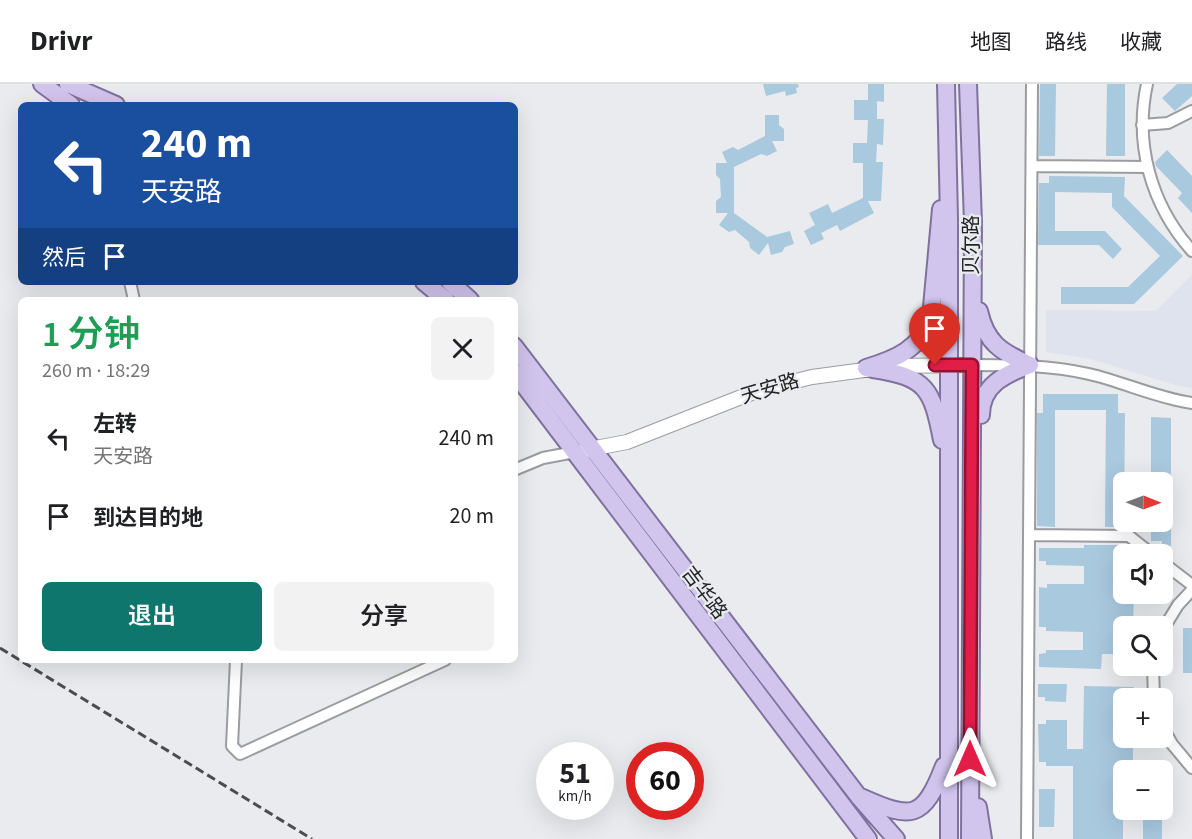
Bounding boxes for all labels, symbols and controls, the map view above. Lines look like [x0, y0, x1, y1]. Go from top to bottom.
text: Drivr [30, 21, 92, 61]
text: 地图 [970, 27, 1012, 57]
text: 路线 [1045, 27, 1087, 57]
text: 收藏 [1120, 27, 1162, 57]
text: 240 m [141, 114, 252, 174]
icon: left [42, 126, 120, 204]
text: 天安路 [141, 173, 222, 212]
street label: 贝尔路 [958, 215, 986, 275]
icon: arrive [98, 240, 131, 273]
text: 然后 [42, 242, 86, 274]
pin [909, 303, 960, 365]
text: 1 分钟 [42, 309, 140, 360]
icon: arrive [918, 312, 951, 345]
button: close [431, 317, 494, 380]
text: 260 m · 18:29 [42, 357, 150, 385]
street label: 天安路 [737, 367, 803, 411]
text: 左转 [93, 408, 137, 440]
icon: left [42, 422, 75, 455]
text: 240 m [439, 422, 494, 454]
text: 天安路 [93, 443, 153, 471]
north arrow [1113, 472, 1173, 532]
map controls [1113, 472, 1173, 820]
icon: arrive [42, 500, 75, 533]
text: 20 m [449, 500, 494, 532]
text: 到达目的地 [93, 502, 203, 534]
button: sound [1113, 544, 1173, 604]
street label: 吉华路 [675, 561, 733, 625]
button: 退出 [42, 582, 262, 651]
button: 分享 [274, 582, 494, 651]
button: search [1113, 616, 1173, 676]
button: + [1113, 688, 1173, 748]
position arrow [938, 727, 1002, 791]
speed limit sign: 60 [626, 742, 704, 820]
text: 51 [559, 752, 591, 795]
button: − [1113, 760, 1173, 820]
text: km/h [558, 786, 592, 807]

